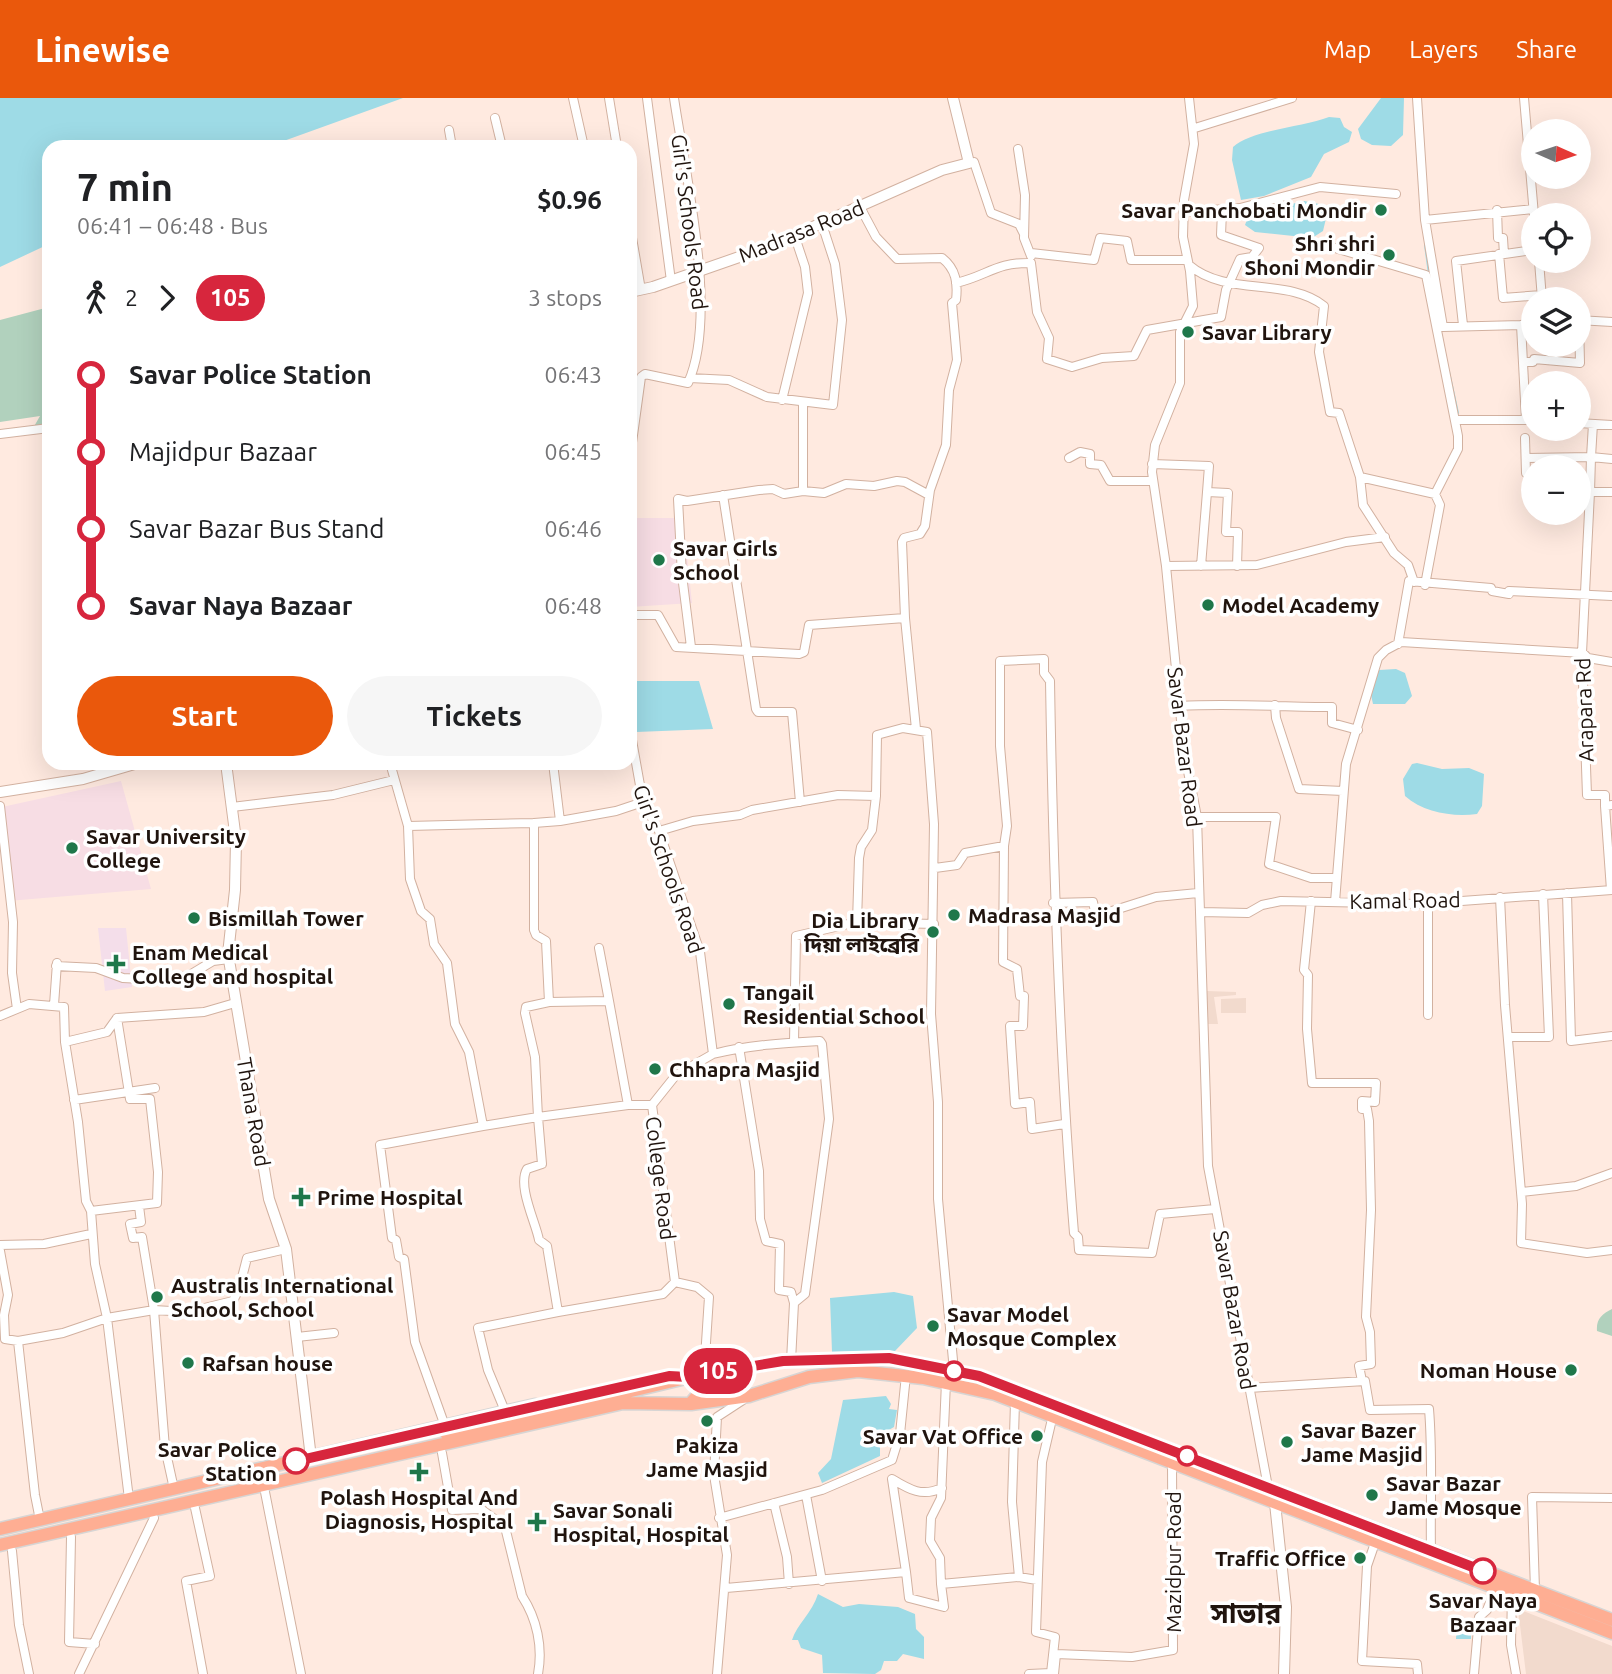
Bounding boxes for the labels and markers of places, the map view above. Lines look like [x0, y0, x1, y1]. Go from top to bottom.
place label: Savar Panchobati Mondir [1121, 198, 1367, 222]
marker: Savar Panchobati Mondir [1373, 202, 1389, 218]
place label: Shri shri Shoni Mondir [1244, 231, 1375, 279]
marker: Shri shri Shoni Mondir [1381, 247, 1397, 263]
place label: Savar Library [1202, 320, 1332, 344]
marker: Savar Library [1180, 324, 1196, 340]
place label: Savar Girls School [673, 536, 778, 584]
marker: Savar Girls School [651, 552, 667, 568]
place label: Model Academy [1222, 593, 1379, 617]
marker: Model Academy [1200, 597, 1216, 613]
place label: Savar University College [86, 824, 246, 872]
marker: Savar University College [64, 840, 80, 856]
place label: Madrasa Masjid [968, 903, 1121, 927]
place label: Bismillah Tower [208, 906, 364, 930]
marker: Madrasa Masjid [946, 907, 962, 923]
place label: Dia Library দিয়া লাইব্রেরি [803, 908, 919, 956]
marker: Bismillah Tower [186, 910, 202, 926]
marker: Dia Library দিয়া লাইব্রেরি [925, 924, 941, 940]
place label: Enam Medical College and hospital [132, 940, 333, 988]
marker: Enam Medical College and hospital [106, 954, 126, 974]
place label: Tangail Residential School [743, 980, 925, 1028]
marker: Tangail Residential School [721, 996, 737, 1012]
place label: Chhapra Masjid [669, 1057, 820, 1081]
marker: Chhapra Masjid [647, 1061, 663, 1077]
place label: Prime Hospital [317, 1185, 463, 1209]
marker: Prime Hospital [291, 1187, 311, 1207]
place label: Australis International School, School [171, 1273, 393, 1321]
marker: Australis International School, School [149, 1289, 165, 1305]
place label: Savar Model Mosque Complex [947, 1302, 1117, 1350]
marker: Savar Model Mosque Complex [925, 1318, 941, 1334]
place label: Rafsan house [202, 1351, 333, 1375]
marker: Rafsan house [180, 1355, 196, 1371]
place label: Noman House [1420, 1358, 1557, 1382]
unlabelled marker [944, 1361, 964, 1381]
marker: Noman House [1563, 1362, 1579, 1378]
marker: Pakiza Jame Masjid [699, 1413, 715, 1429]
place label: Savar Bazer Jame Masjid [1301, 1418, 1423, 1466]
place label: Savar Vat Office [863, 1424, 1023, 1448]
marker: Savar Vat Office [1029, 1428, 1045, 1444]
place label: Pakiza Jame Masjid [646, 1433, 768, 1481]
marker: Savar Bazer Jame Masjid [1279, 1434, 1295, 1450]
place label: Savar Police Station [158, 1437, 277, 1485]
unlabelled marker [1177, 1446, 1197, 1466]
marker: Savar Police Station [283, 1448, 309, 1474]
marker: Polash Hospital And Diagnosis, Hospital [409, 1462, 429, 1482]
place label: Savar Bazar Jame Mosque [1386, 1471, 1522, 1519]
place label: Polash Hospital And Diagnosis, Hospital [320, 1485, 518, 1533]
marker: Savar Bazar Jame Mosque [1364, 1487, 1380, 1503]
place label: Savar Sonali Hospital, Hospital [553, 1498, 729, 1546]
marker: Savar Sonali Hospital, Hospital [527, 1512, 547, 1532]
place label: Traffic Office [1215, 1546, 1346, 1570]
marker: Traffic Office [1352, 1550, 1368, 1566]
marker: Savar Naya Bazaar [1470, 1558, 1496, 1584]
place label: Savar Naya Bazaar [1429, 1588, 1537, 1636]

